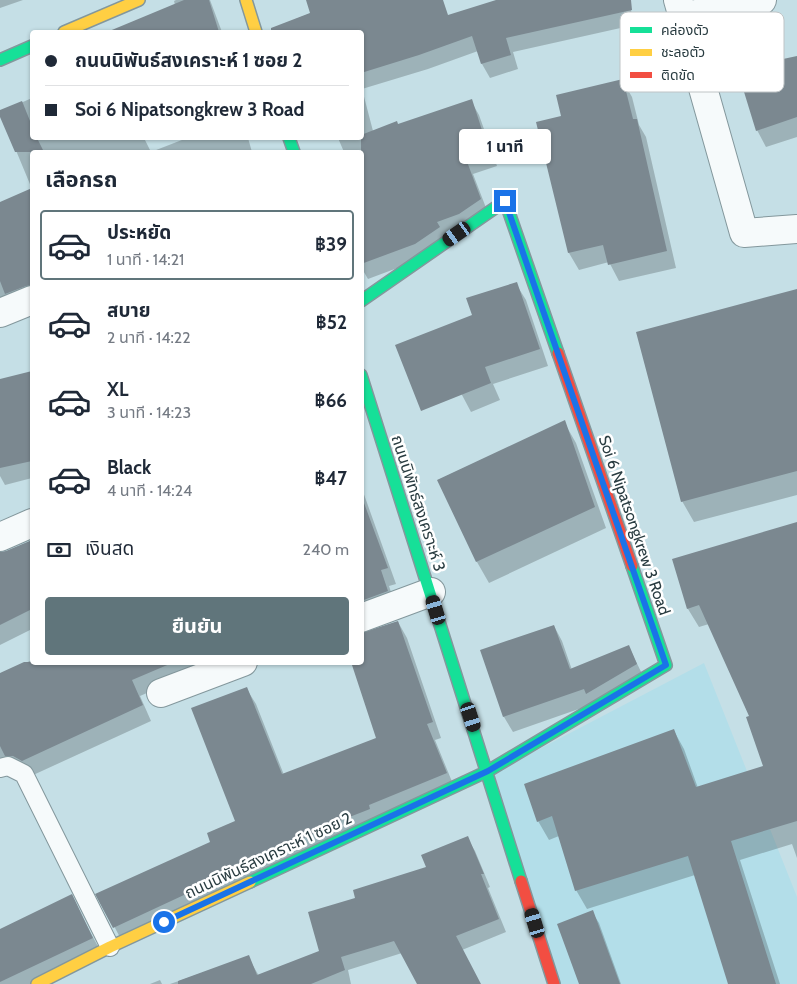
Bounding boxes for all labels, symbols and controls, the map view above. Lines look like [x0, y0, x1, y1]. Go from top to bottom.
legend [620, 12, 784, 92]
text: คล่องตัว [661, 21, 709, 39]
text: ชะลอตัว [661, 43, 705, 61]
text: ถนนนิพันธ์สงเคราะห์ 1 ซอย 2 [75, 49, 302, 72]
text: ติดขัด [661, 66, 695, 84]
text: Soi 6 Nipatsongkrew 3 Road [75, 98, 304, 121]
callout: 1 นาที [459, 128, 551, 164]
text: 1 นาที [486, 137, 524, 156]
text: เลือกรถ [45, 166, 118, 193]
route end [494, 190, 516, 212]
car [440, 219, 473, 249]
text: ประหยัด [107, 221, 171, 244]
icon: car [47, 223, 92, 268]
text: ฿39 [315, 233, 347, 256]
text: 1 นาที · 14:21 [107, 250, 184, 269]
text: สบาย [107, 299, 151, 322]
icon: car [47, 301, 92, 346]
text: ฿52 [316, 311, 347, 334]
text: 2 นาที · 14:22 [107, 328, 191, 347]
text: XL [107, 378, 128, 401]
icon: car [47, 379, 92, 424]
text: ฿66 [315, 389, 347, 412]
text: 3 นาที · 14:23 [107, 403, 191, 422]
street label: ถนนนิพัทธ์สงเคราะห์ 3 [388, 433, 450, 574]
street label: Soi 6 Nipatsongkrew 3 Road [595, 433, 674, 618]
text: Black [107, 456, 151, 479]
icon: car [47, 457, 92, 502]
text: ฿47 [314, 467, 347, 490]
text: 4 นาที · 14:24 [107, 481, 192, 500]
icon: cash [45, 536, 73, 564]
text: เงินสด [85, 537, 134, 560]
text: 240 m [303, 540, 349, 559]
car [424, 593, 447, 627]
button: ยืนยัน [45, 597, 349, 655]
car [459, 700, 482, 734]
street label: ถนนนิพันธ์สงเคราะห์ 1 ซอย 2 [182, 808, 355, 903]
car [523, 906, 546, 940]
route start [153, 911, 175, 933]

